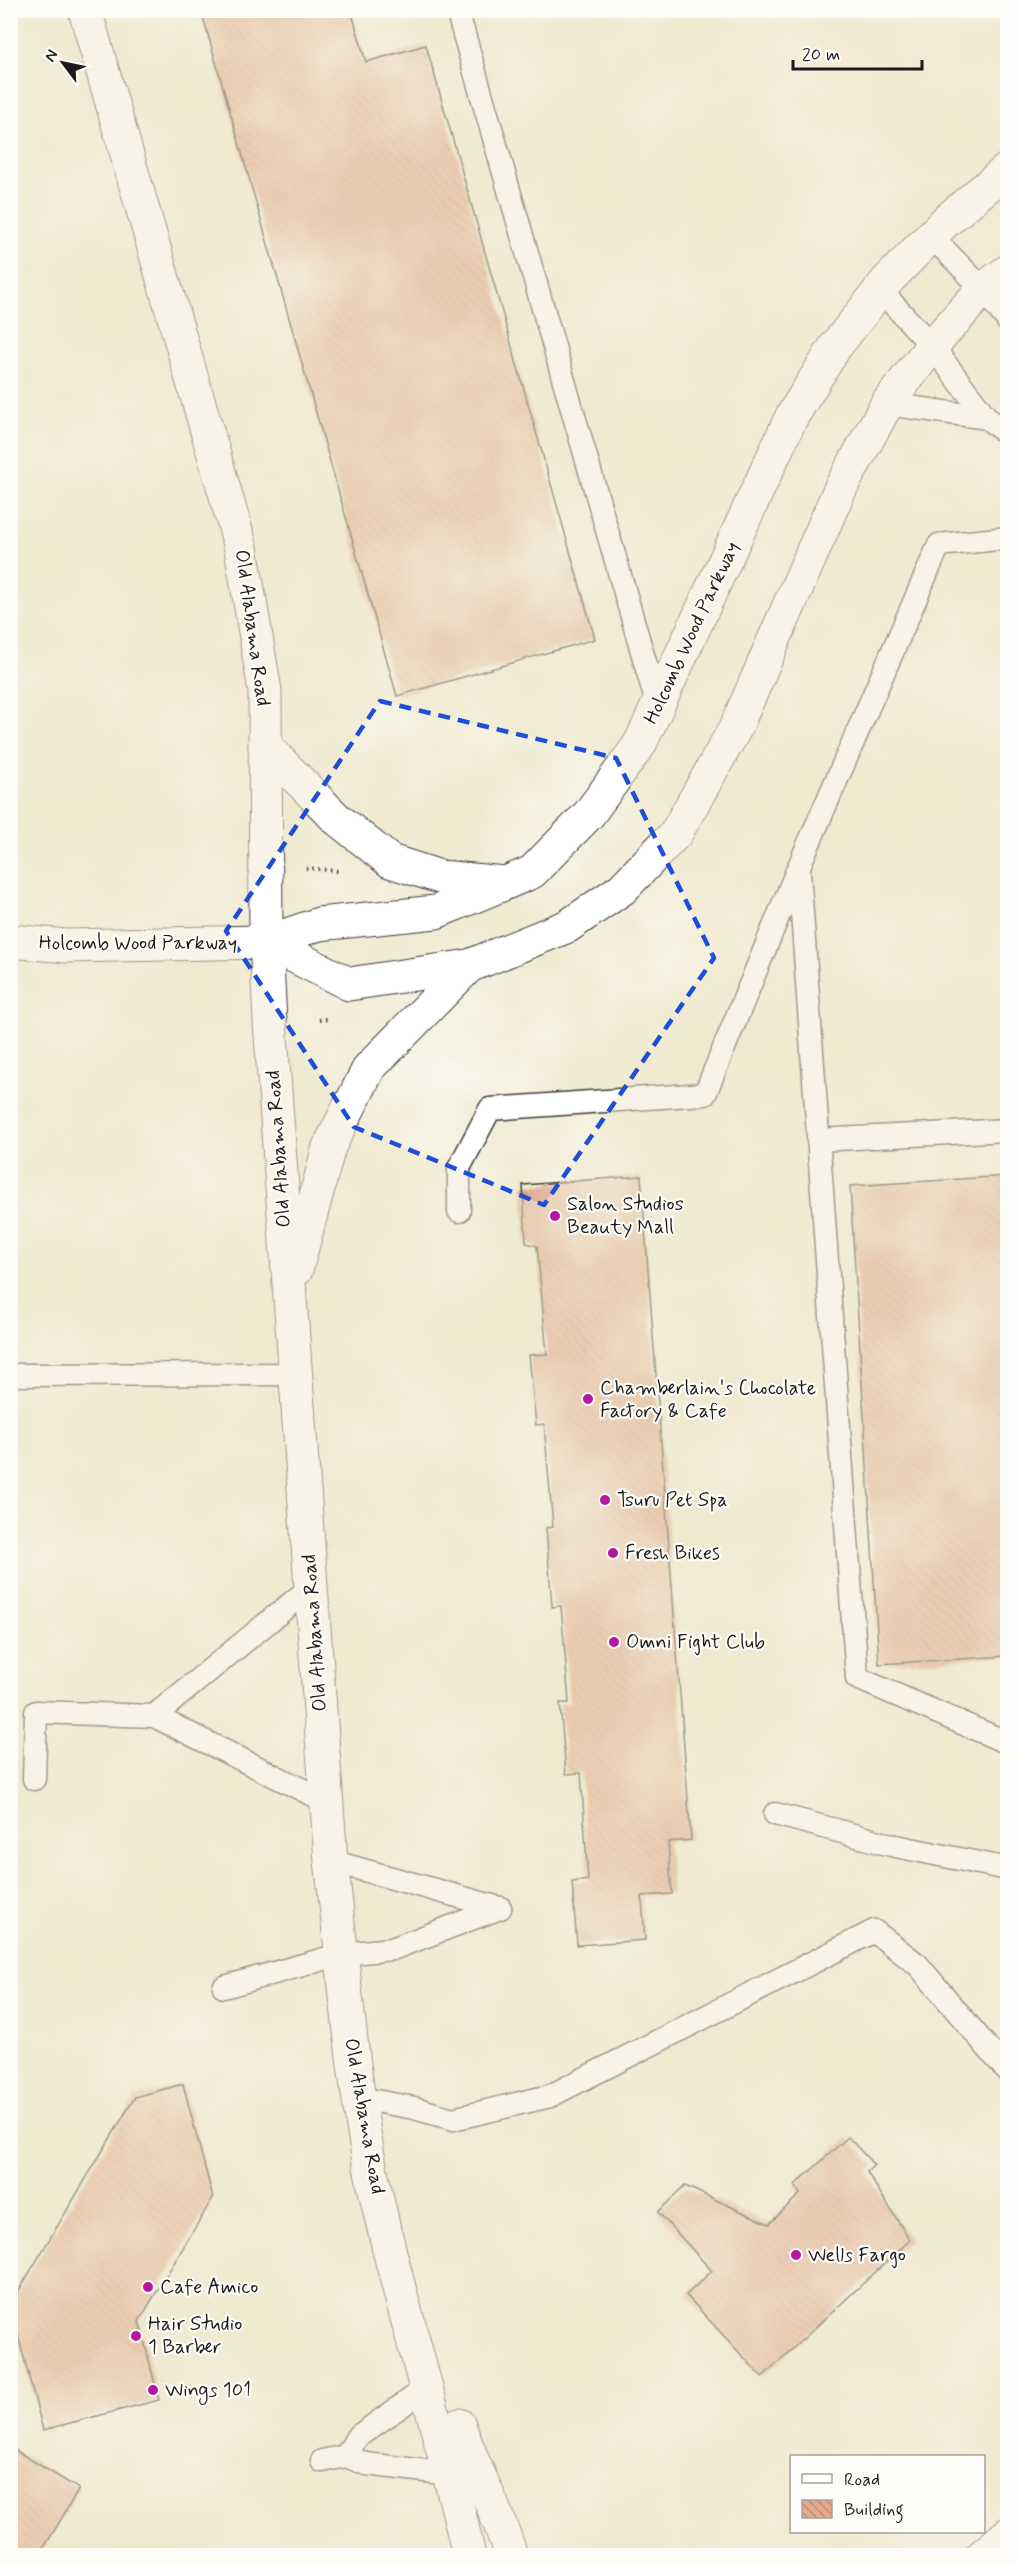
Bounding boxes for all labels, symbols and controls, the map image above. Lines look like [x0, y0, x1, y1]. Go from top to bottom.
north arrow [33, 33, 93, 93]
scale bar [793, 33, 922, 71]
text: 20 m [802, 43, 840, 67]
text: N [40, 46, 63, 66]
street label: Holcomb Wood Parkway [638, 537, 746, 729]
street label: Old Alabama Road [228, 548, 276, 708]
street label: Holcomb Wood Parkway [39, 930, 237, 957]
street label: Old Alabama Road [260, 1069, 298, 1229]
place label: Salon Studios Beauty Mall [567, 1191, 684, 1241]
marker: Salon Studios Beauty Mall [548, 1209, 562, 1223]
place label: Chamberlain's Chocolate Factory & Cafe [600, 1375, 816, 1425]
marker: Chamberlain's Chocolate Factory & Cafe [581, 1392, 595, 1406]
place label: Tsuru Pet Spa [617, 1487, 728, 1514]
marker: Tsuru Pet Spa [598, 1493, 612, 1507]
place label: Fresh Bikes [625, 1540, 720, 1567]
marker: Fresh Bikes [606, 1546, 620, 1560]
street label: Old Alabama Road [296, 1553, 334, 1713]
place label: Omni Fight Club [626, 1629, 765, 1656]
marker: Omni Fight Club [607, 1635, 621, 1649]
street label: Old Alabama Road [337, 2036, 391, 2196]
place label: Wells Fargo [808, 2242, 906, 2269]
marker: Wells Fargo [789, 2248, 803, 2262]
place label: Cafe Amico [160, 2274, 259, 2301]
marker: Cafe Amico [141, 2280, 155, 2294]
place label: Hair Studio 1 Barber [148, 2311, 242, 2361]
marker: Hair Studio 1 Barber [129, 2329, 143, 2343]
place label: Wings 101 [165, 2377, 251, 2405]
marker: Wings 101 [146, 2383, 160, 2397]
legend [790, 2455, 985, 2533]
text: Road [844, 2468, 880, 2492]
text: Building [844, 2498, 904, 2524]

